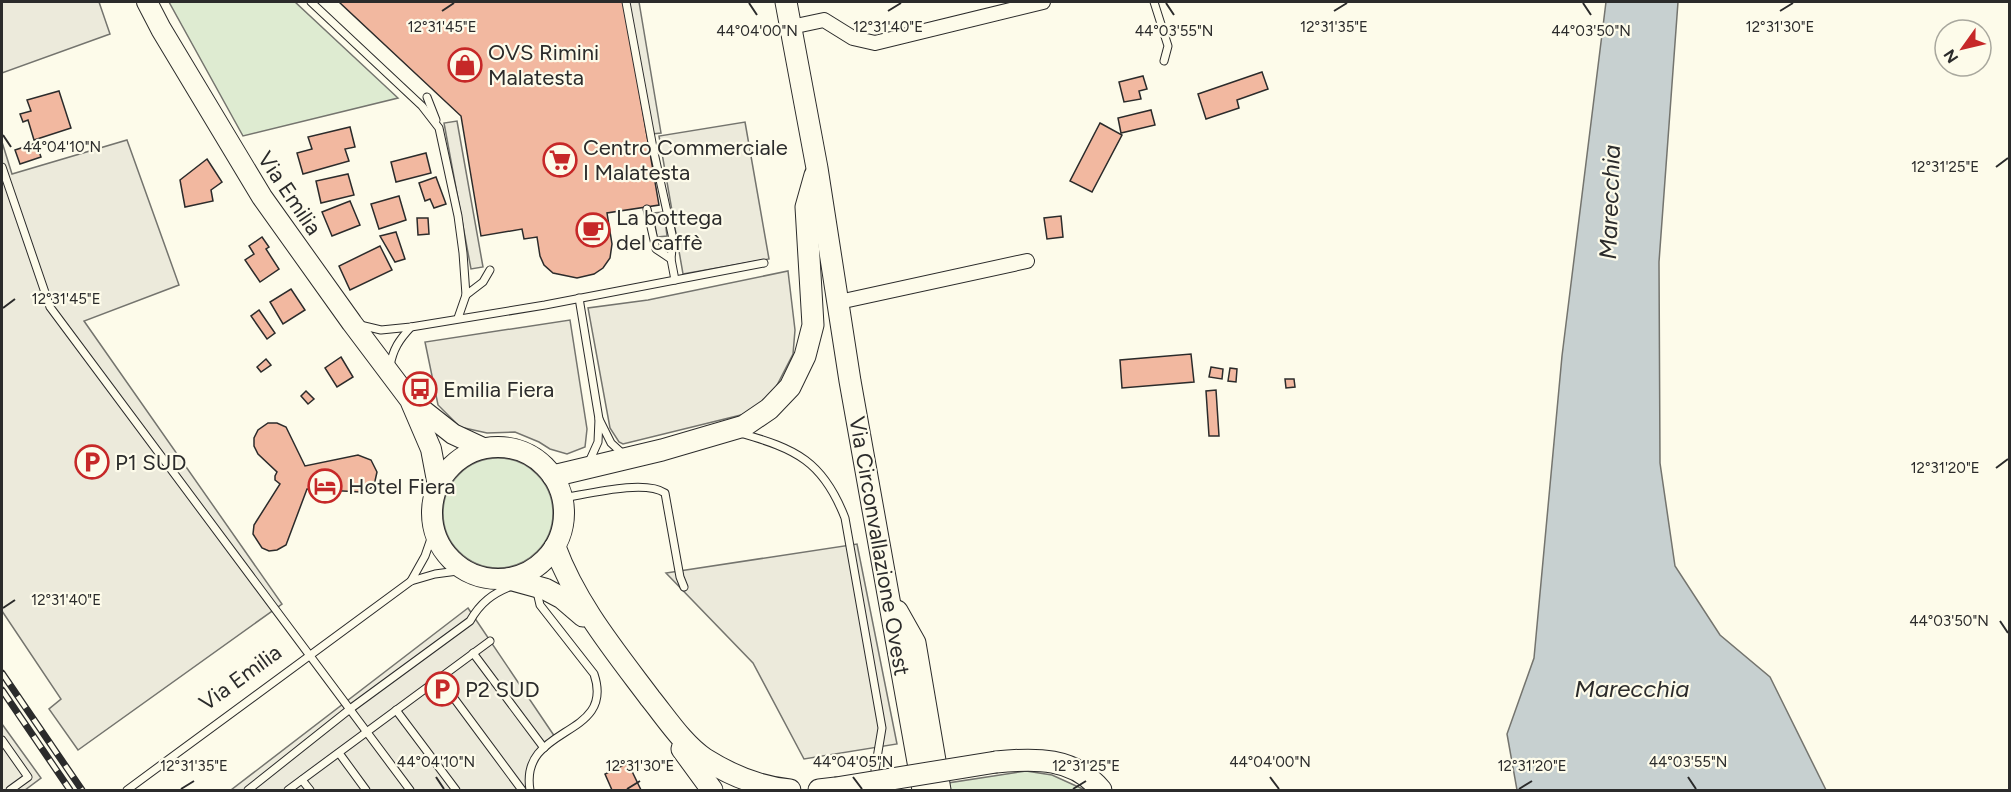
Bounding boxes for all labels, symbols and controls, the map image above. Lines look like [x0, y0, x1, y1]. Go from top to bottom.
text: 12°31'45"E [407, 18, 477, 36]
text: 12°31'40"E [853, 18, 923, 36]
text: 12°31'35"E [1300, 18, 1368, 36]
text: 12°31'30"E [1746, 18, 1814, 36]
north arrow [1933, 18, 1993, 78]
text: 44°04'00"N [716, 22, 798, 40]
text: 44°03'55"N [1135, 22, 1213, 40]
text: 44°03'50"N [1551, 22, 1631, 40]
place label: OVS Rimini Malatesta [488, 39, 599, 91]
text: N [1940, 46, 1962, 67]
shop icon: OVS Rimini Malatesta [447, 47, 483, 83]
place label: Centro Commerciale I Malatesta [583, 134, 788, 186]
text: 44°04'10"N [23, 138, 101, 156]
supermarket icon: Centro Commerciale I Malatesta [542, 142, 578, 178]
water label: Marecchia [1593, 144, 1626, 260]
street label: Via Emilia [252, 146, 327, 240]
text: 12°31'25"E [1911, 158, 1979, 176]
place label: La bottega del caffè [616, 204, 722, 256]
cafe icon: La bottega del caffè [575, 212, 611, 248]
text: 12°31'45"E [31, 290, 101, 308]
bus stop icon: Emilia Fiera [402, 371, 438, 407]
place label: Emilia Fiera [443, 376, 554, 403]
street label: Via Circonvallazione Ovest [843, 414, 916, 678]
parking icon: P1 SUD [74, 444, 110, 480]
place label: P1 SUD [115, 449, 186, 476]
text: 12°31'20"E [1910, 459, 1980, 477]
hotel icon: Hotel Fiera [307, 468, 343, 504]
place label: Hotel Fiera [348, 473, 456, 500]
text: 12°31'40"E [31, 591, 101, 609]
text: 44°03'50"N [1909, 612, 1989, 630]
street label: Via Emilia [194, 639, 287, 716]
parking icon: P2 SUD [424, 671, 460, 707]
water label: Marecchia [1575, 674, 1689, 703]
place label: P2 SUD [465, 676, 540, 703]
text: 44°04'10"N [397, 753, 475, 771]
text: 44°04'05"N [813, 753, 893, 771]
text: 44°04'00"N [1229, 753, 1311, 771]
text: 44°03'55"N [1649, 753, 1727, 771]
text: 12°31'35"E [160, 757, 228, 775]
text: 12°31'30"E [606, 757, 674, 775]
text: 12°31'25"E [1052, 757, 1120, 775]
text: 12°31'20"E [1497, 757, 1567, 775]

